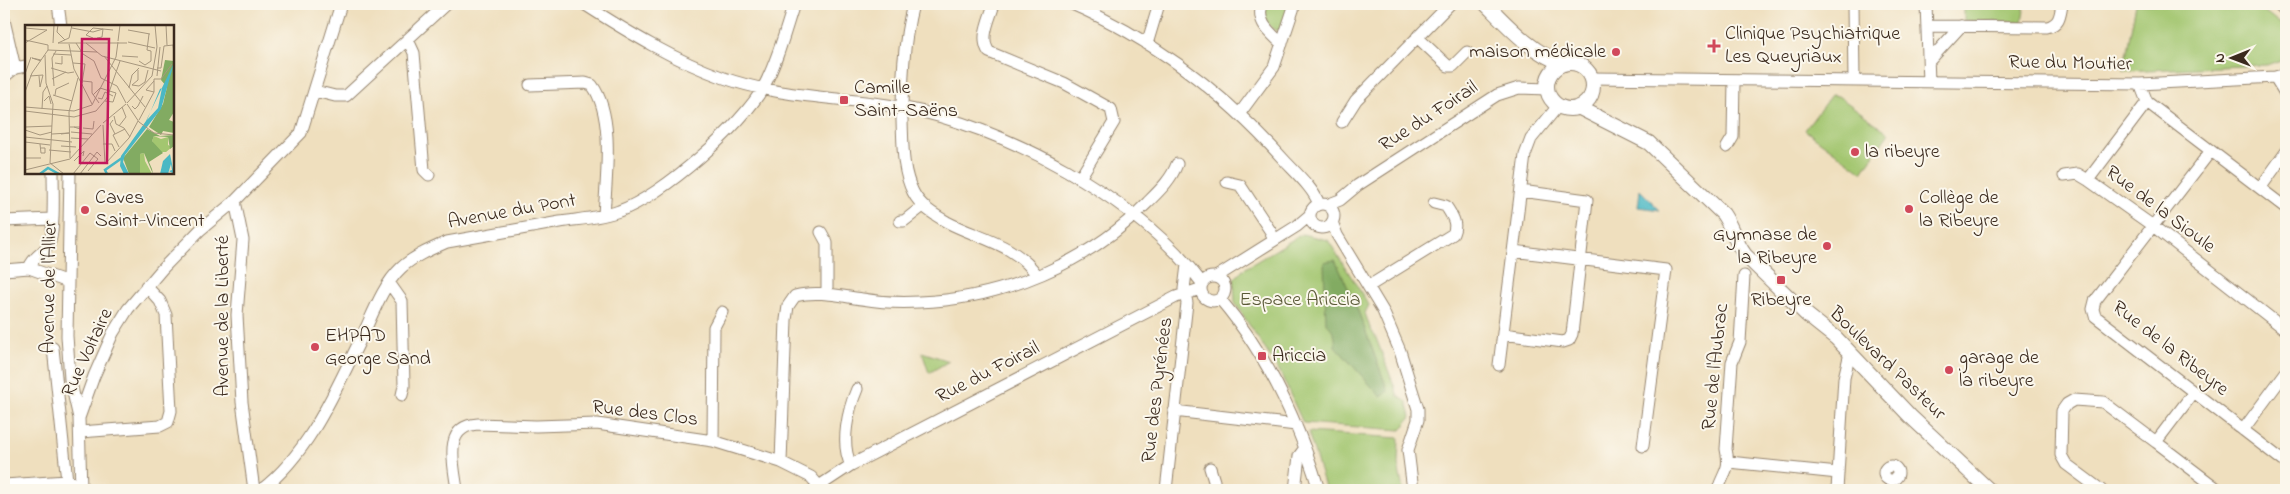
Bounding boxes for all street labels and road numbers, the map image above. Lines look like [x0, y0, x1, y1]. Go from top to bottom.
street label: Rue du Moutier [2008, 48, 2133, 80]
street label: Rue du Foirail [1374, 74, 1484, 160]
street label: Rue de la Sioule [2099, 159, 2221, 261]
street label: Avenue du Pont [446, 186, 579, 238]
street label: Avenue de l'Allier [34, 219, 66, 354]
street label: Avenue de la Liberté [209, 235, 238, 397]
street label: Rue de la Ribeyre [2105, 294, 2235, 404]
street label: Boulevard Pasteur [1821, 300, 1953, 428]
street label: Rue de l'Aubrac [1695, 302, 1737, 432]
street label: Rue Voltaire [55, 304, 121, 402]
street label: Rue des Pyrénées [1135, 316, 1181, 464]
street label: Rue du Foirail [931, 334, 1045, 412]
street label: Rue des Clos [590, 393, 700, 435]

